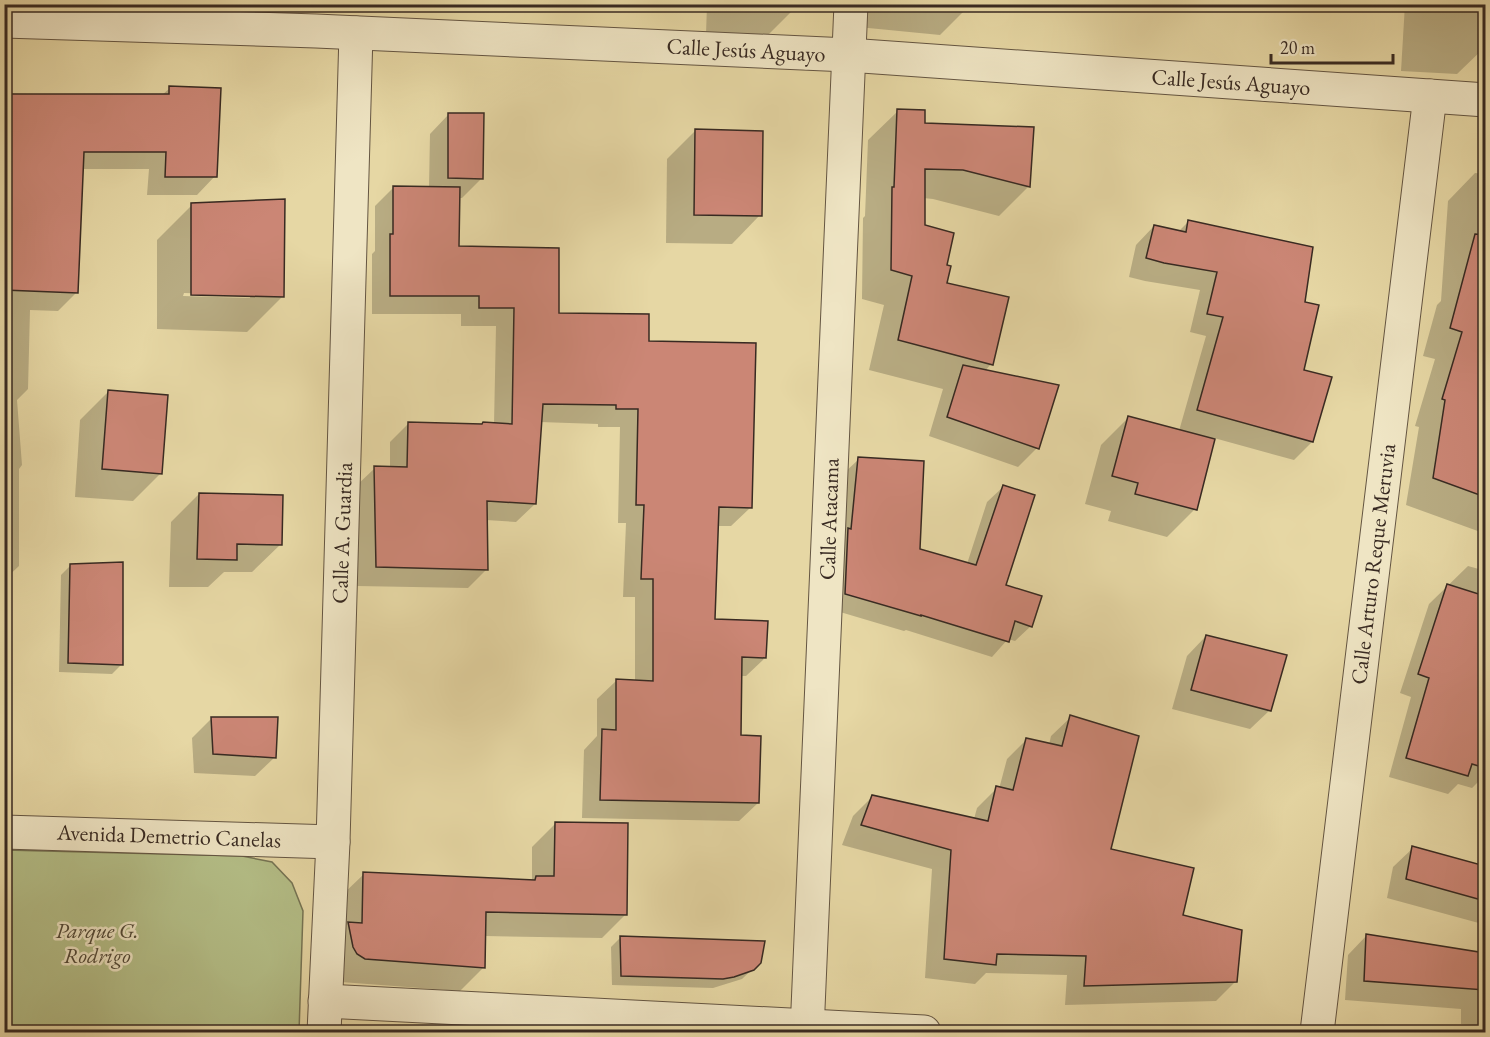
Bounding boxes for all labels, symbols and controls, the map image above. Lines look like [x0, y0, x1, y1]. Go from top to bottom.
scale bar [1271, 27, 1392, 65]
street label: Calle Jesús Aguayo [666, 31, 826, 69]
text: 20 m [1280, 36, 1315, 59]
street label: Calle Jesús Aguayo [1151, 62, 1311, 102]
street label: Calle Arturo Reque Meruvia [1344, 442, 1402, 686]
street label: Calle Atacama [812, 457, 846, 581]
street label: Calle A. Guardia [325, 461, 359, 604]
street label: Avenida Demetrio Canelas [55, 818, 282, 854]
park label: Parque G. Rodrigo [55, 916, 139, 970]

